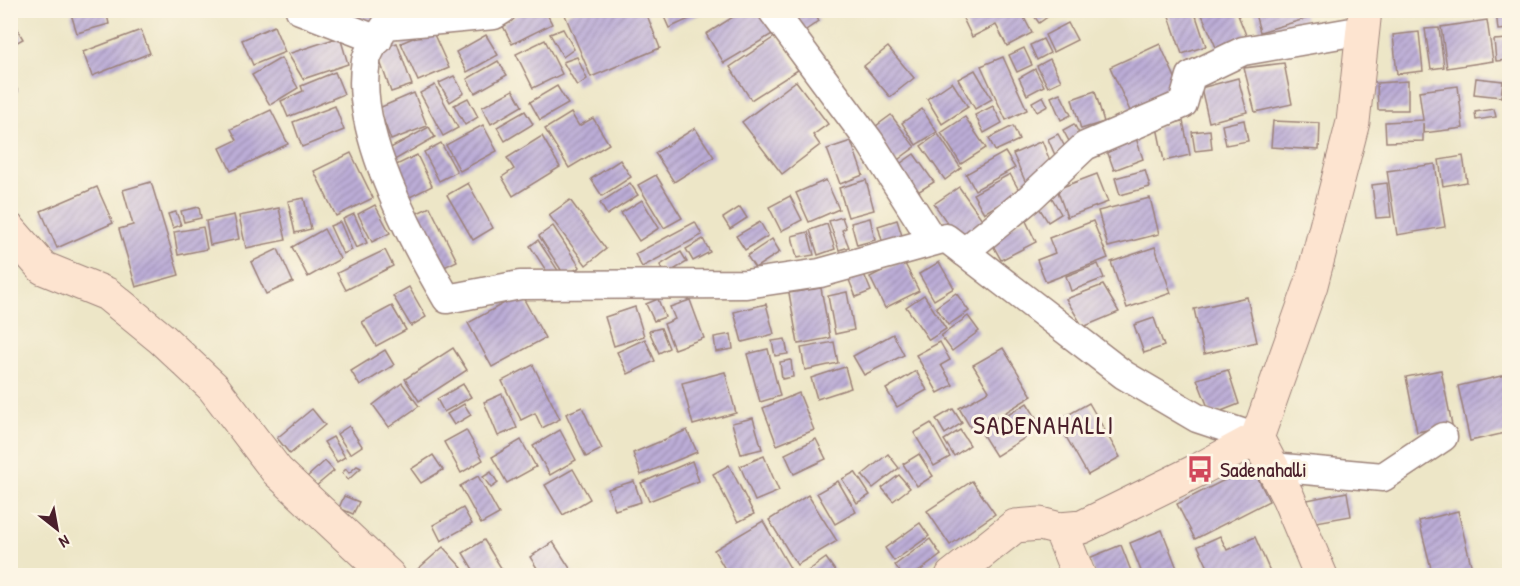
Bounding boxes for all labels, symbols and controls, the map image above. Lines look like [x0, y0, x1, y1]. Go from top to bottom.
district label: SADENAHALLI [973, 407, 1115, 442]
bus stop icon: Sadenahalli [1185, 454, 1215, 484]
place label: Sadenahalli [1220, 454, 1307, 484]
north arrow [27, 499, 87, 559]
text: N [55, 530, 74, 554]

